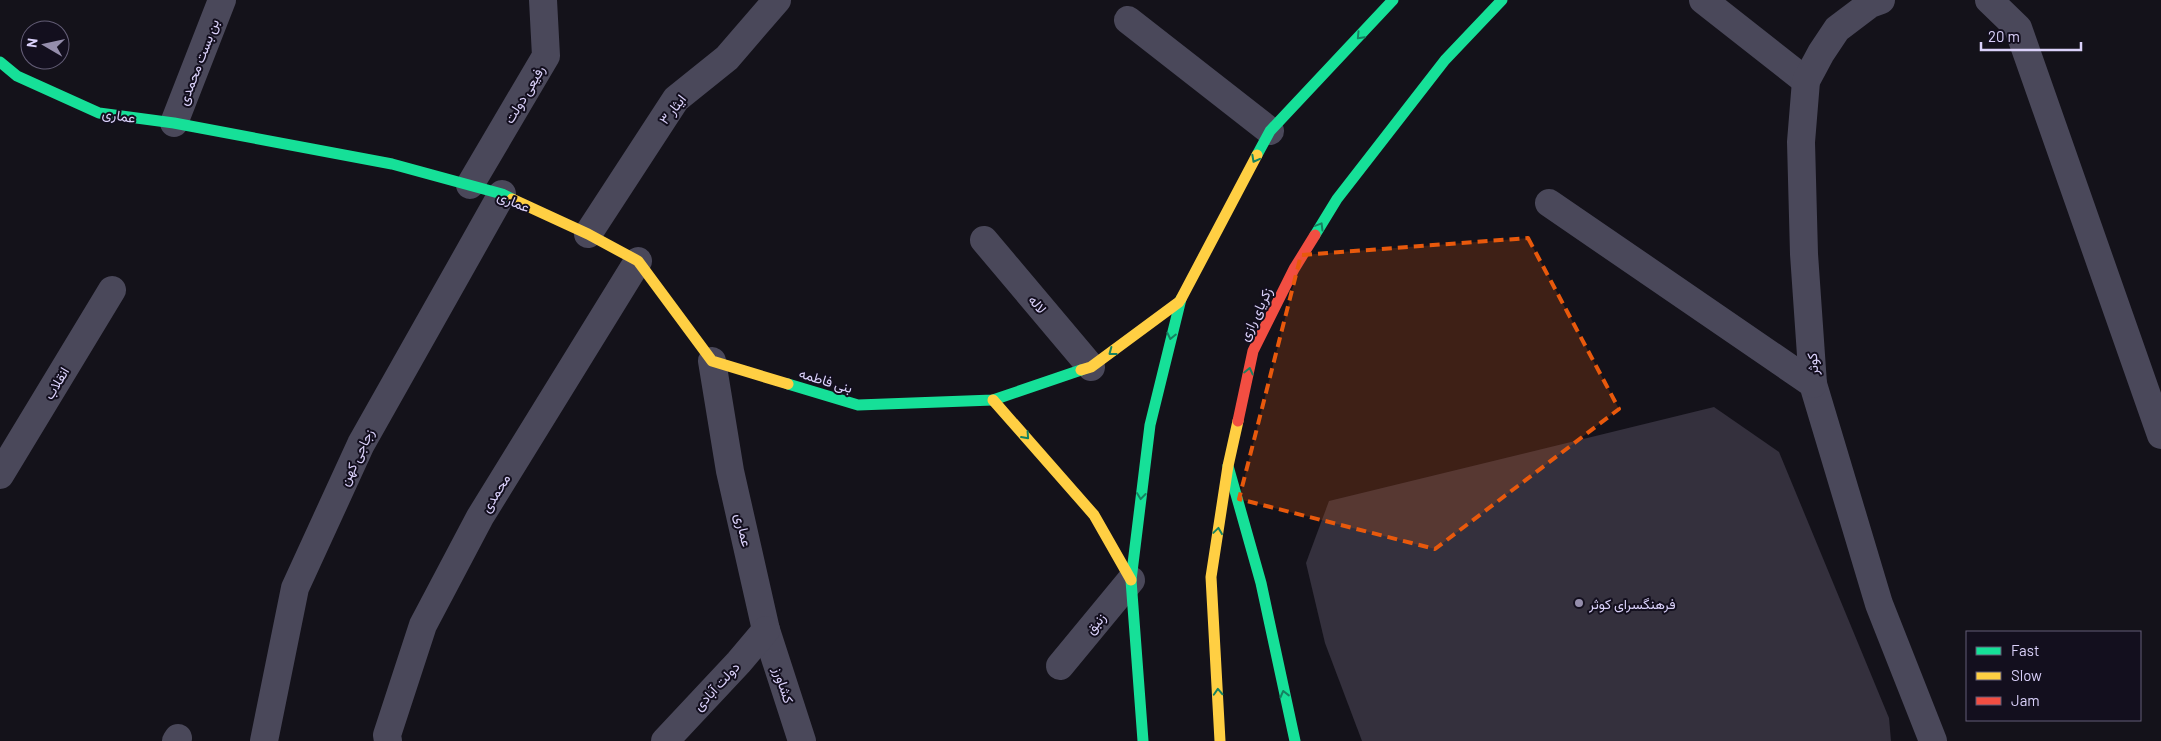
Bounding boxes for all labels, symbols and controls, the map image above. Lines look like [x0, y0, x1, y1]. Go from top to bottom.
street label: بن بست محمدی [174, 16, 223, 108]
north arrow [20, 20, 70, 70]
scale bar [1981, 20, 2081, 52]
text: 20 m [1988, 27, 2020, 45]
one-way arrow [1357, 30, 1366, 39]
text: N [23, 37, 41, 49]
street label: رفیعی دولت [500, 62, 549, 127]
street label: ایثار ۳ [655, 91, 690, 128]
street label: عماری [101, 104, 137, 127]
one-way arrow [1251, 154, 1261, 163]
street label: عماری [495, 187, 533, 216]
one-way arrow [1314, 223, 1324, 232]
street label: زکریای رازی [1235, 284, 1276, 344]
street label: لاله [1025, 291, 1051, 317]
one-way arrow [1166, 332, 1177, 341]
one-way arrow [1108, 346, 1117, 355]
street label: کوثر [1803, 352, 1822, 377]
street label: انقلاب [40, 364, 73, 403]
street label: بنی فاطمه [797, 364, 855, 397]
one-way arrow [1243, 367, 1253, 376]
street label: زجاجی کهن [335, 426, 378, 489]
one-way arrow [1020, 431, 1029, 440]
street label: محمدی [477, 471, 514, 516]
one-way arrow [1136, 492, 1147, 500]
street label: عماری [731, 512, 756, 549]
one-way arrow [1212, 526, 1223, 534]
place label: فرهنگسرای کوثر [1588, 595, 1676, 613]
marker: فرهنگسرای کوثر [1573, 597, 1585, 609]
street label: زنبق [1081, 609, 1110, 638]
legend [1966, 631, 2141, 721]
text: Fast [2011, 641, 2039, 659]
street label: دولت آبادی [689, 658, 744, 715]
street label: کشاورز [769, 664, 798, 706]
text: Slow [2011, 666, 2042, 684]
one-way arrow [1212, 688, 1223, 696]
one-way arrow [1279, 689, 1290, 698]
text: Jam [2011, 691, 2040, 709]

